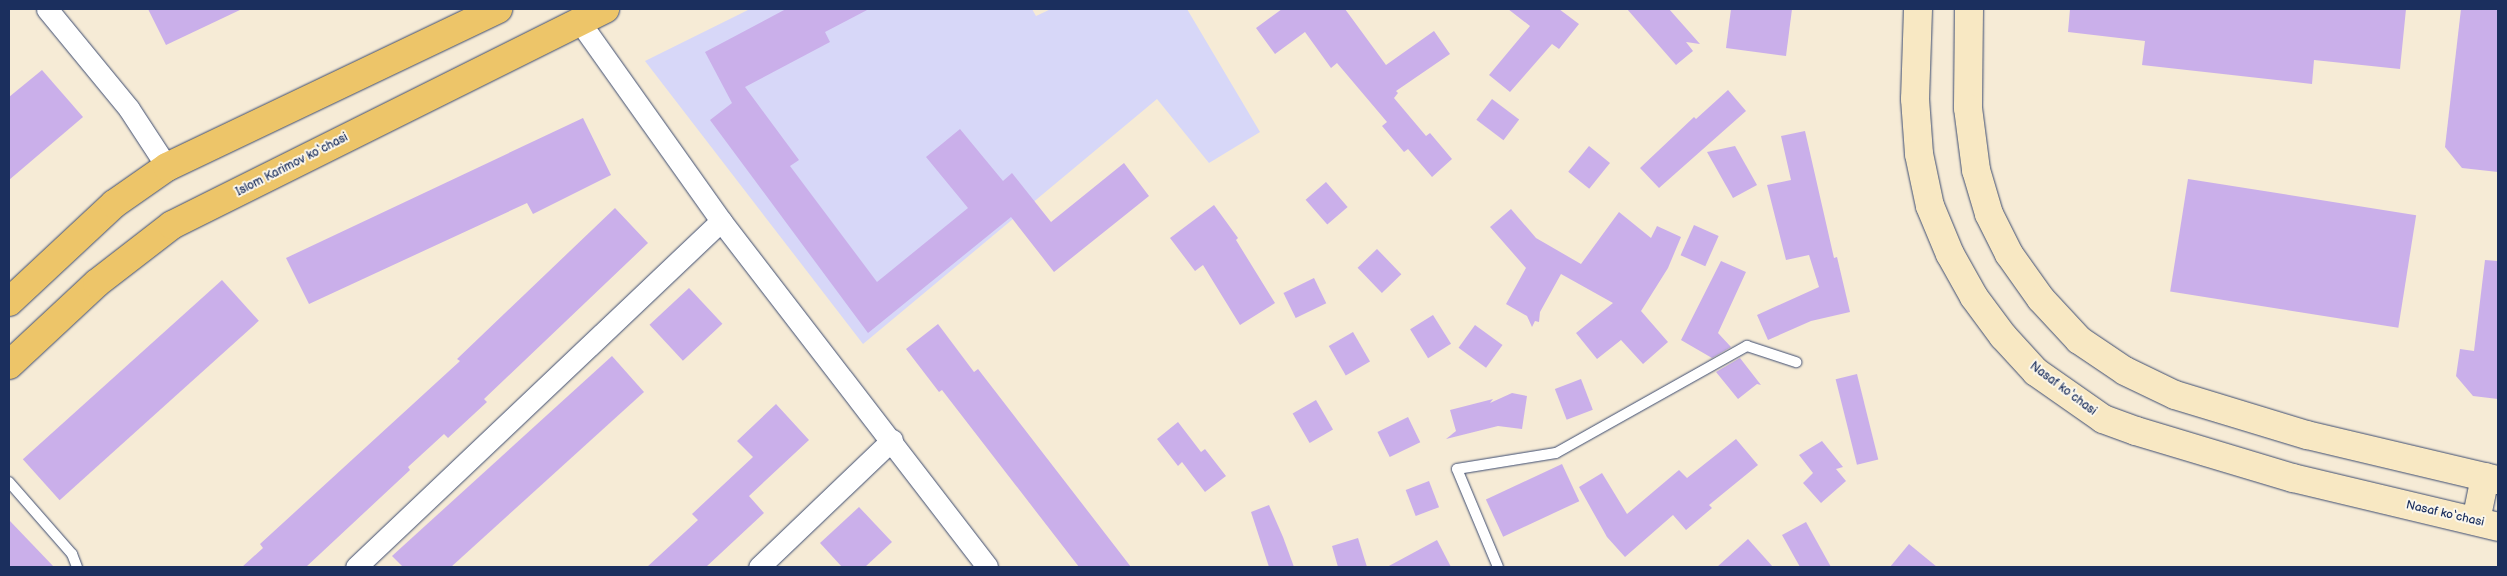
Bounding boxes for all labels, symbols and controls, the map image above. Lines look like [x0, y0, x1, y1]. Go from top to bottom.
street label: Islom Karimov ko‘chasi [234, 131, 350, 199]
street label: Nasaf ko‘chasi [2027, 359, 2099, 419]
street label: Nasaf ko‘chasi [2405, 498, 2485, 530]

